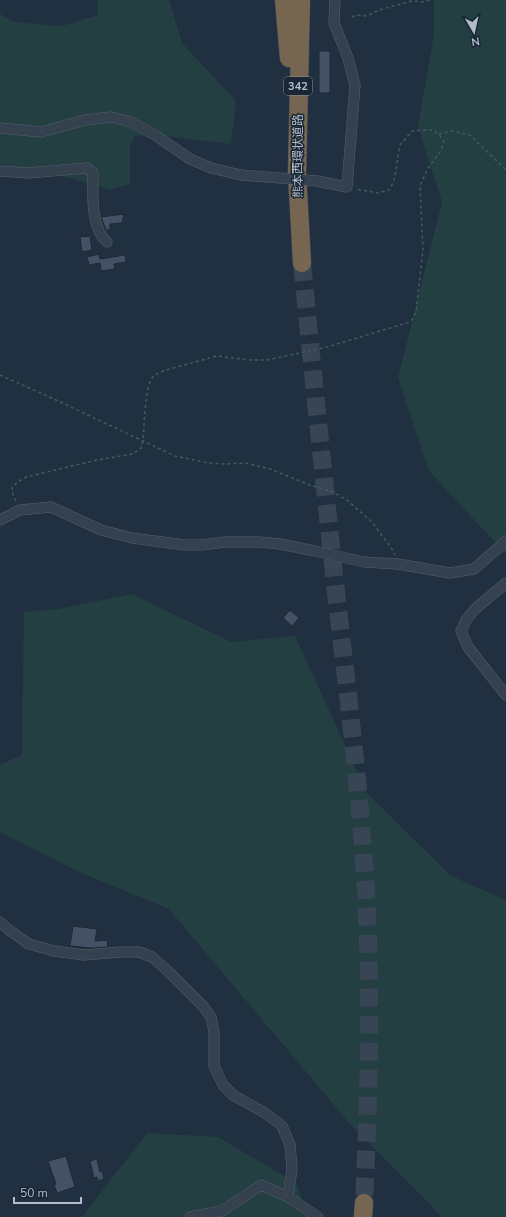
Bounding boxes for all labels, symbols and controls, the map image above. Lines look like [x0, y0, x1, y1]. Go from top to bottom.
north arrow [454, 12, 494, 52]
text: N [470, 33, 481, 49]
road number: 342 [284, 77, 312, 95]
street label: 熊本西環状道路 [290, 114, 306, 198]
scale bar [14, 1179, 81, 1205]
text: 50 m [20, 1185, 48, 1201]

